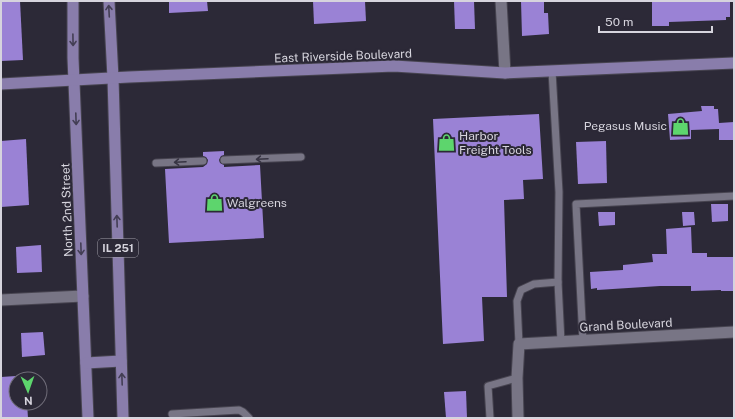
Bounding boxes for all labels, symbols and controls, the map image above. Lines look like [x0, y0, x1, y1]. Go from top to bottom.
one-way arrow [106, 5, 113, 18]
scale bar [599, 8, 712, 34]
text: 50 m [605, 15, 633, 29]
one-way arrow [69, 33, 77, 46]
street label: East Riverside Boulevard [274, 47, 412, 65]
one-way arrow [72, 112, 80, 125]
shop icon: Pegasus Music [670, 116, 690, 136]
place label: Pegasus Music [584, 119, 667, 133]
place label: Harbor Freight Tools [459, 129, 532, 157]
shop icon: Harbor Freight Tools [436, 133, 456, 153]
one-way arrow [256, 155, 269, 162]
one-way arrow [174, 158, 187, 166]
street label: North 2nd Street [58, 162, 76, 257]
shop icon: Walgreens [204, 193, 224, 213]
place label: Walgreens [227, 196, 287, 210]
one-way arrow [113, 215, 121, 228]
road number: IL 251 [98, 239, 138, 257]
one-way arrow [78, 242, 85, 255]
street label: Grand Boulevard [579, 316, 673, 334]
north arrow [8, 371, 48, 411]
one-way arrow [118, 373, 126, 386]
text: N [24, 395, 33, 407]

